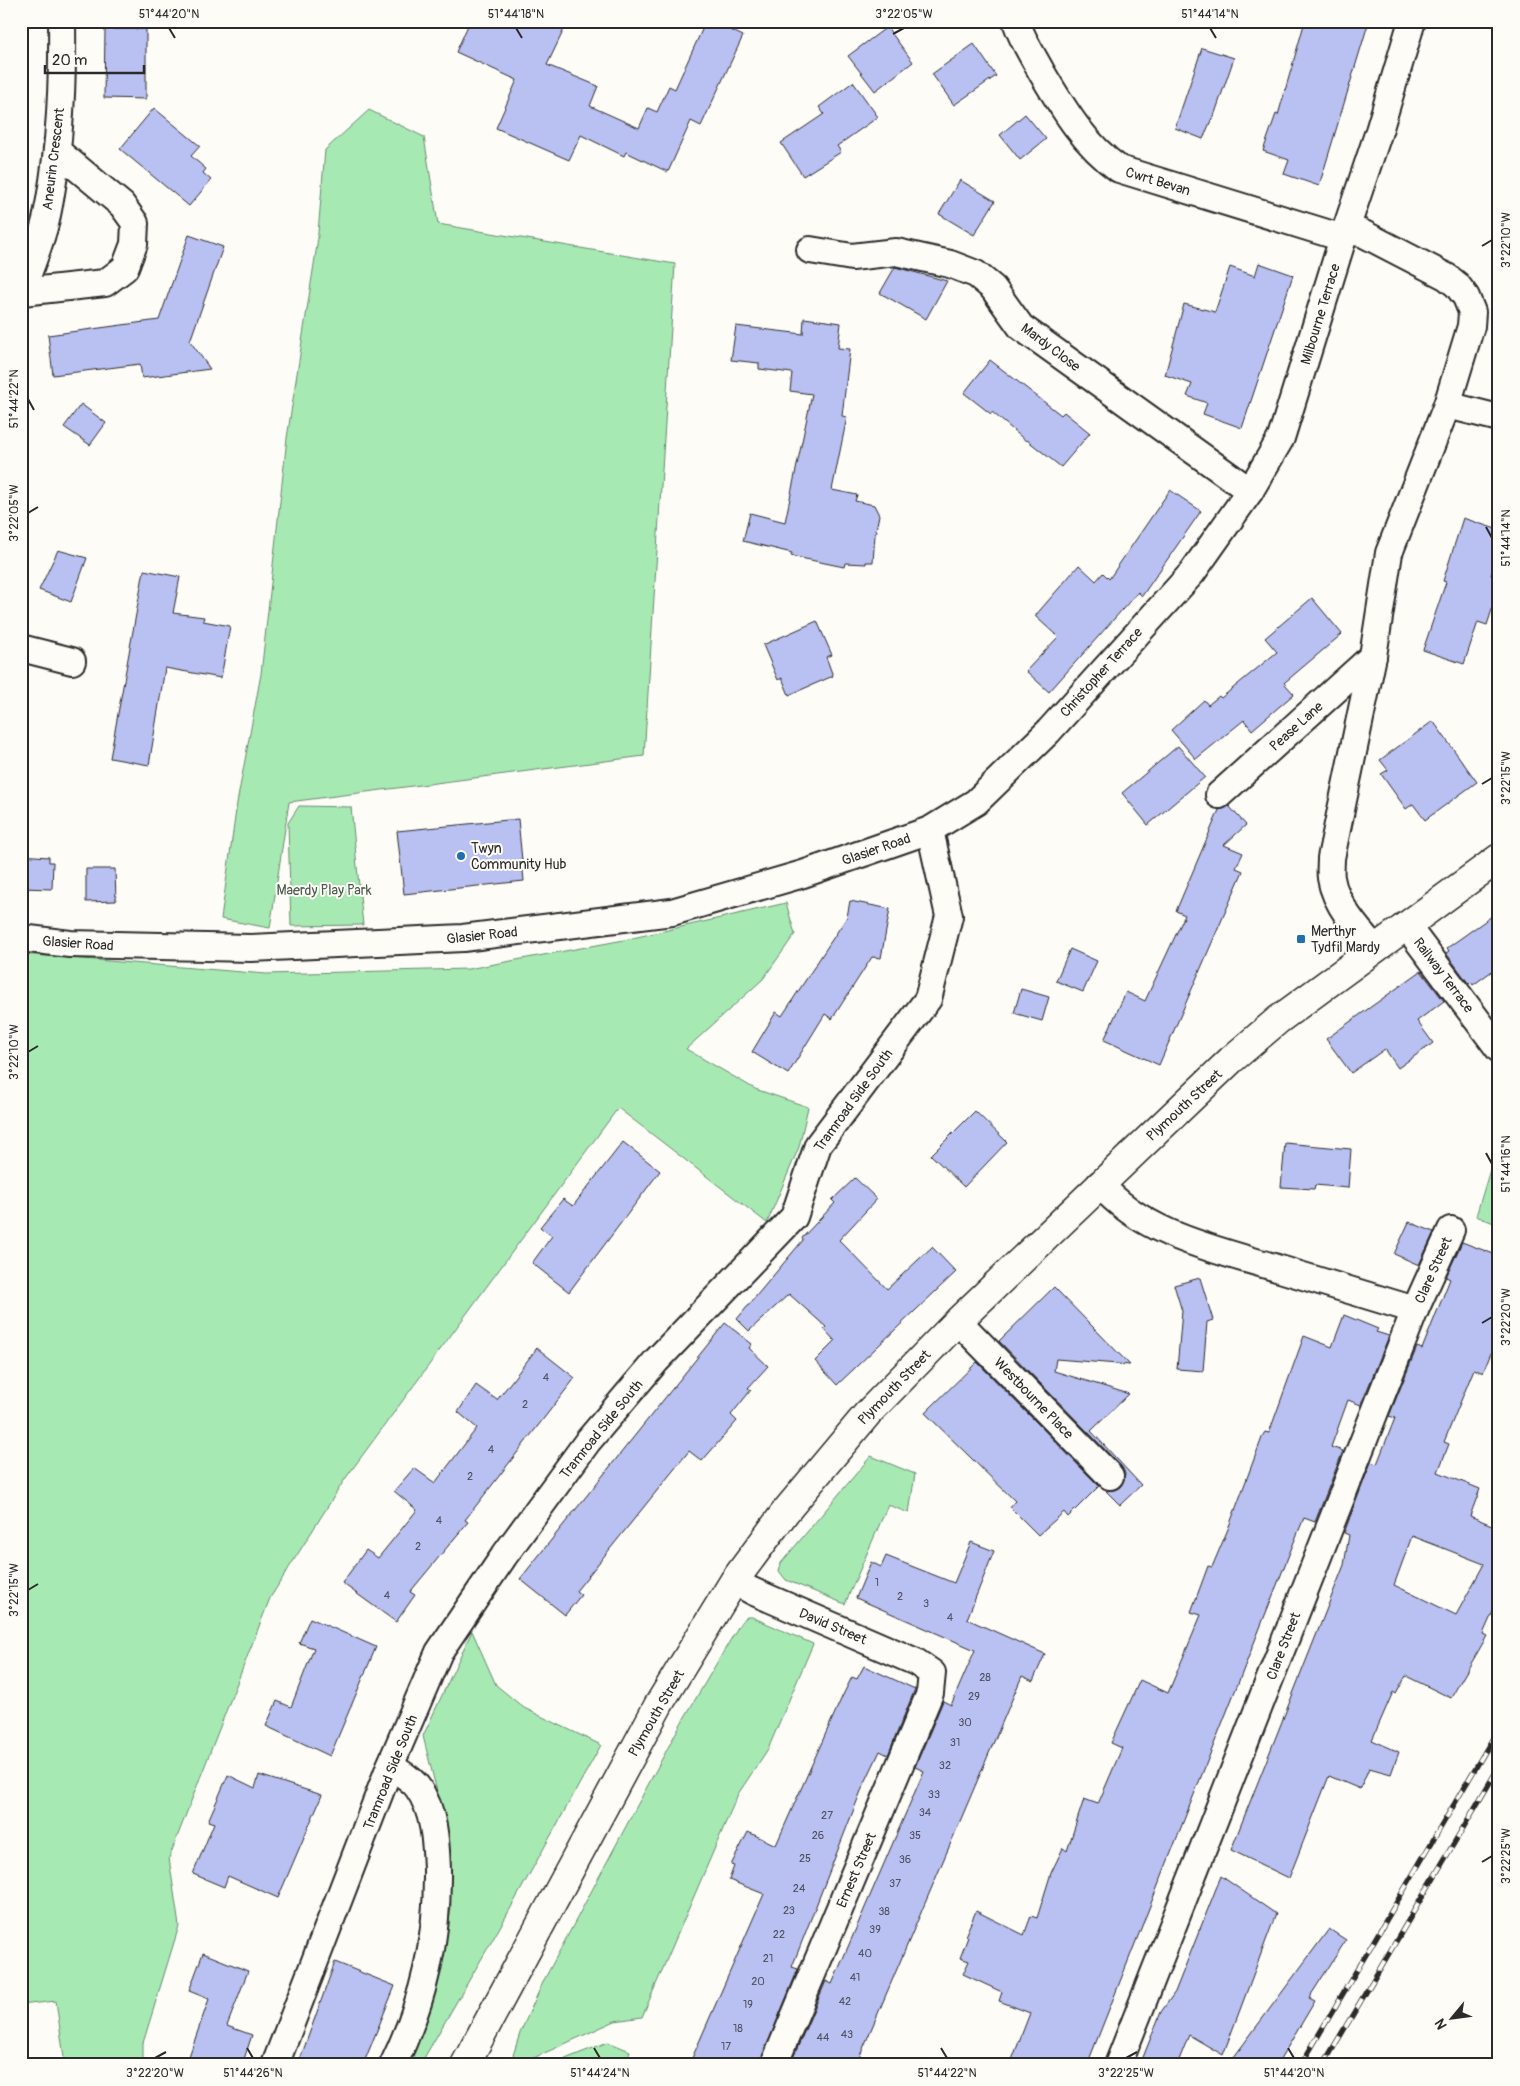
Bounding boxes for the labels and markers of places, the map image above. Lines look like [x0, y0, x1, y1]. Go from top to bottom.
place label: Twyn Community Hub [471, 840, 567, 873]
marker: Twyn Community Hub [455, 850, 467, 862]
place label: Merthyr Tydfil Mardy [1311, 923, 1380, 956]
marker: Merthyr Tydfil Mardy [1295, 933, 1307, 945]

